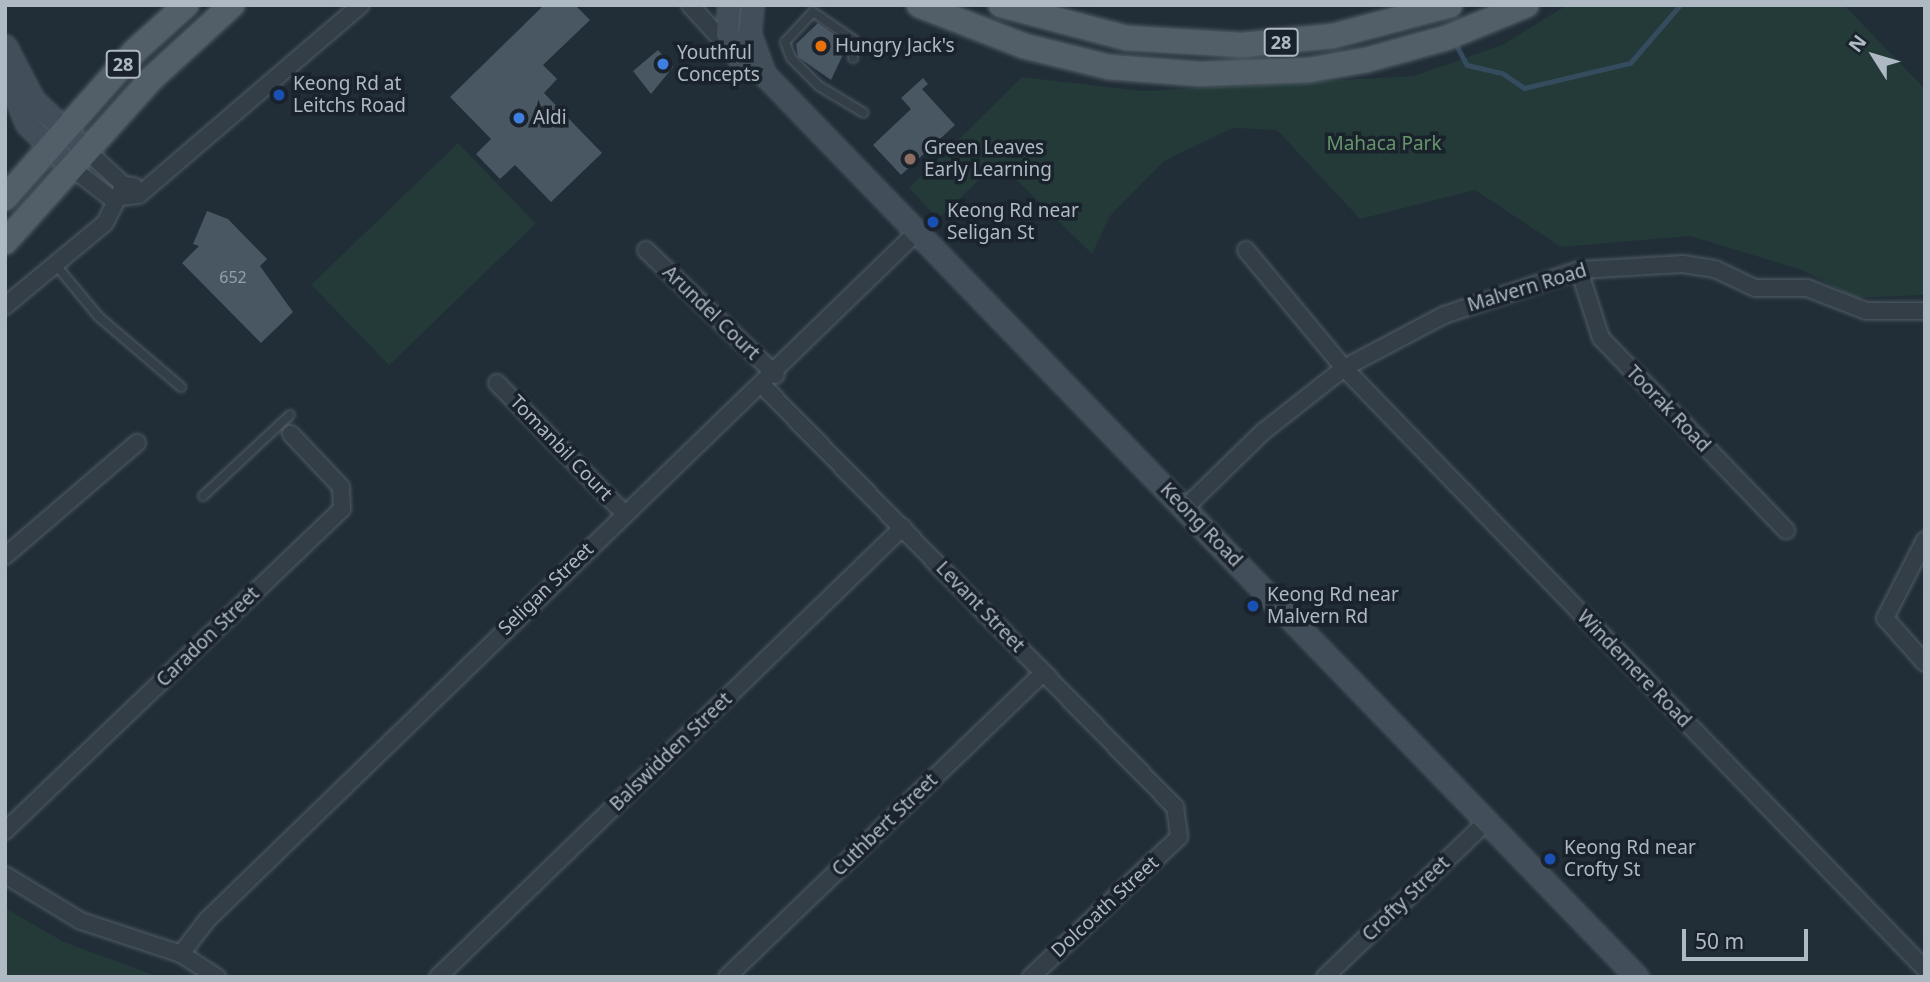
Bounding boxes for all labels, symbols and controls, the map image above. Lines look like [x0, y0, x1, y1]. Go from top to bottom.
north arrow [1839, 21, 1909, 91]
road number: 28 [1264, 28, 1298, 56]
text: N [1842, 29, 1872, 57]
place label: Hungry Jack's [835, 35, 955, 57]
marker: Hungry Jack's [813, 38, 829, 54]
place label: Youthful Concepts [677, 42, 760, 86]
road number: 28 [106, 50, 140, 78]
marker: Youthful Concepts [655, 56, 671, 72]
place label: Keong Rd at Leitchs Road [293, 73, 406, 117]
marker: Keong Rd at Leitchs Road [271, 87, 287, 103]
place label: Aldi [533, 107, 567, 129]
marker: Aldi [511, 110, 527, 126]
park label: Mahaca Park [1326, 133, 1442, 155]
place label: Green Leaves Early Learning [924, 137, 1052, 181]
marker: Green Leaves Early Learning [902, 151, 918, 167]
place label: Keong Rd near Seligan St [947, 200, 1079, 244]
marker: Keong Rd near Seligan St [925, 214, 941, 230]
street label: Malvern Road [1465, 259, 1589, 317]
street label: Arundel Court [658, 261, 764, 365]
house number: 652 [219, 267, 247, 287]
street label: Toorak Road [1621, 361, 1715, 457]
street label: Tomanbil Court [505, 391, 617, 505]
street label: Keong Road [1155, 478, 1247, 572]
street label: Seligan Street [494, 538, 598, 640]
street label: Levant Street [931, 557, 1029, 657]
street label: Caradon Street [152, 582, 264, 692]
place label: Keong Rd near Malvern Rd [1267, 584, 1399, 628]
marker: Keong Rd near Malvern Rd [1245, 598, 1261, 614]
street label: Windemere Road [1572, 606, 1696, 732]
street label: Balswidden Street [605, 688, 737, 816]
street label: Cuthbert Street [828, 769, 942, 881]
place label: Keong Rd near Crofty St [1564, 837, 1696, 881]
marker: Keong Rd near Crofty St [1542, 851, 1558, 867]
street label: Dolcoath Street [1047, 852, 1163, 962]
street label: Crofty Street [1358, 852, 1454, 946]
scale bar [1685, 916, 1811, 960]
text: 50 m [1695, 927, 1744, 955]

